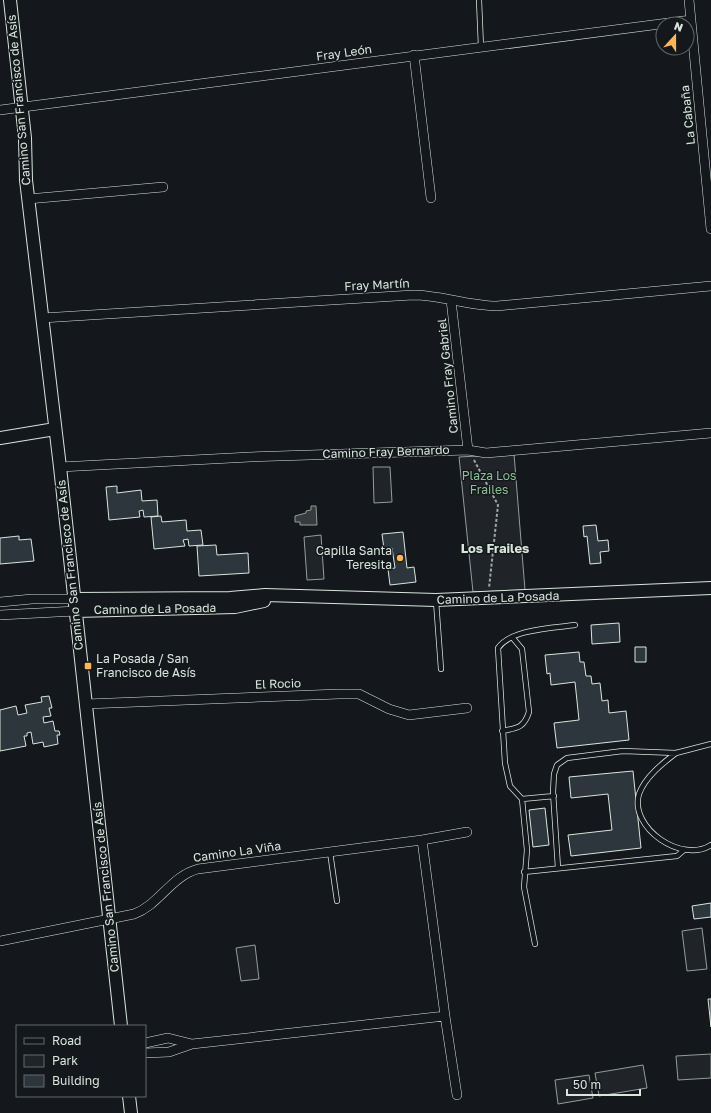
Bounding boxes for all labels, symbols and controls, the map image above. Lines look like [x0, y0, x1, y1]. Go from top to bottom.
street label: Camino San Francisco de Asís [4, 14, 33, 186]
north arrow [655, 16, 695, 56]
text: N [673, 19, 685, 34]
street label: Fray León [315, 41, 373, 64]
street label: La Cabaña [677, 84, 698, 146]
street label: Fray Martín [344, 275, 410, 294]
street label: Camino Fray Gabriel [434, 318, 461, 434]
street label: Camino Fray Bernardo [322, 442, 450, 461]
park label: Plaza Los Frailes [462, 468, 516, 497]
street label: Camino San Francisco de Asís [53, 479, 86, 651]
district label: Los Frailes [461, 540, 529, 556]
place label: Capilla Santa Teresita [316, 543, 392, 572]
marker: Capilla Santa Teresita [395, 553, 405, 563]
street label: Camino de La Posada [436, 588, 560, 607]
street label: Camino de La Posada [94, 600, 216, 617]
place label: La Posada / San Francisco de Asís [96, 651, 196, 680]
marker: La Posada / San Francisco de Asís [83, 661, 93, 671]
street label: El Rocio [255, 675, 301, 692]
street label: Camino San Francisco de Asís [89, 801, 122, 973]
street label: Camino La Viña [192, 838, 282, 865]
legend [16, 1025, 146, 1097]
text: Road [52, 1033, 81, 1048]
text: Park [52, 1053, 78, 1068]
scale bar [567, 1071, 640, 1097]
text: Building [52, 1073, 100, 1088]
text: 50 m [573, 1077, 601, 1092]

